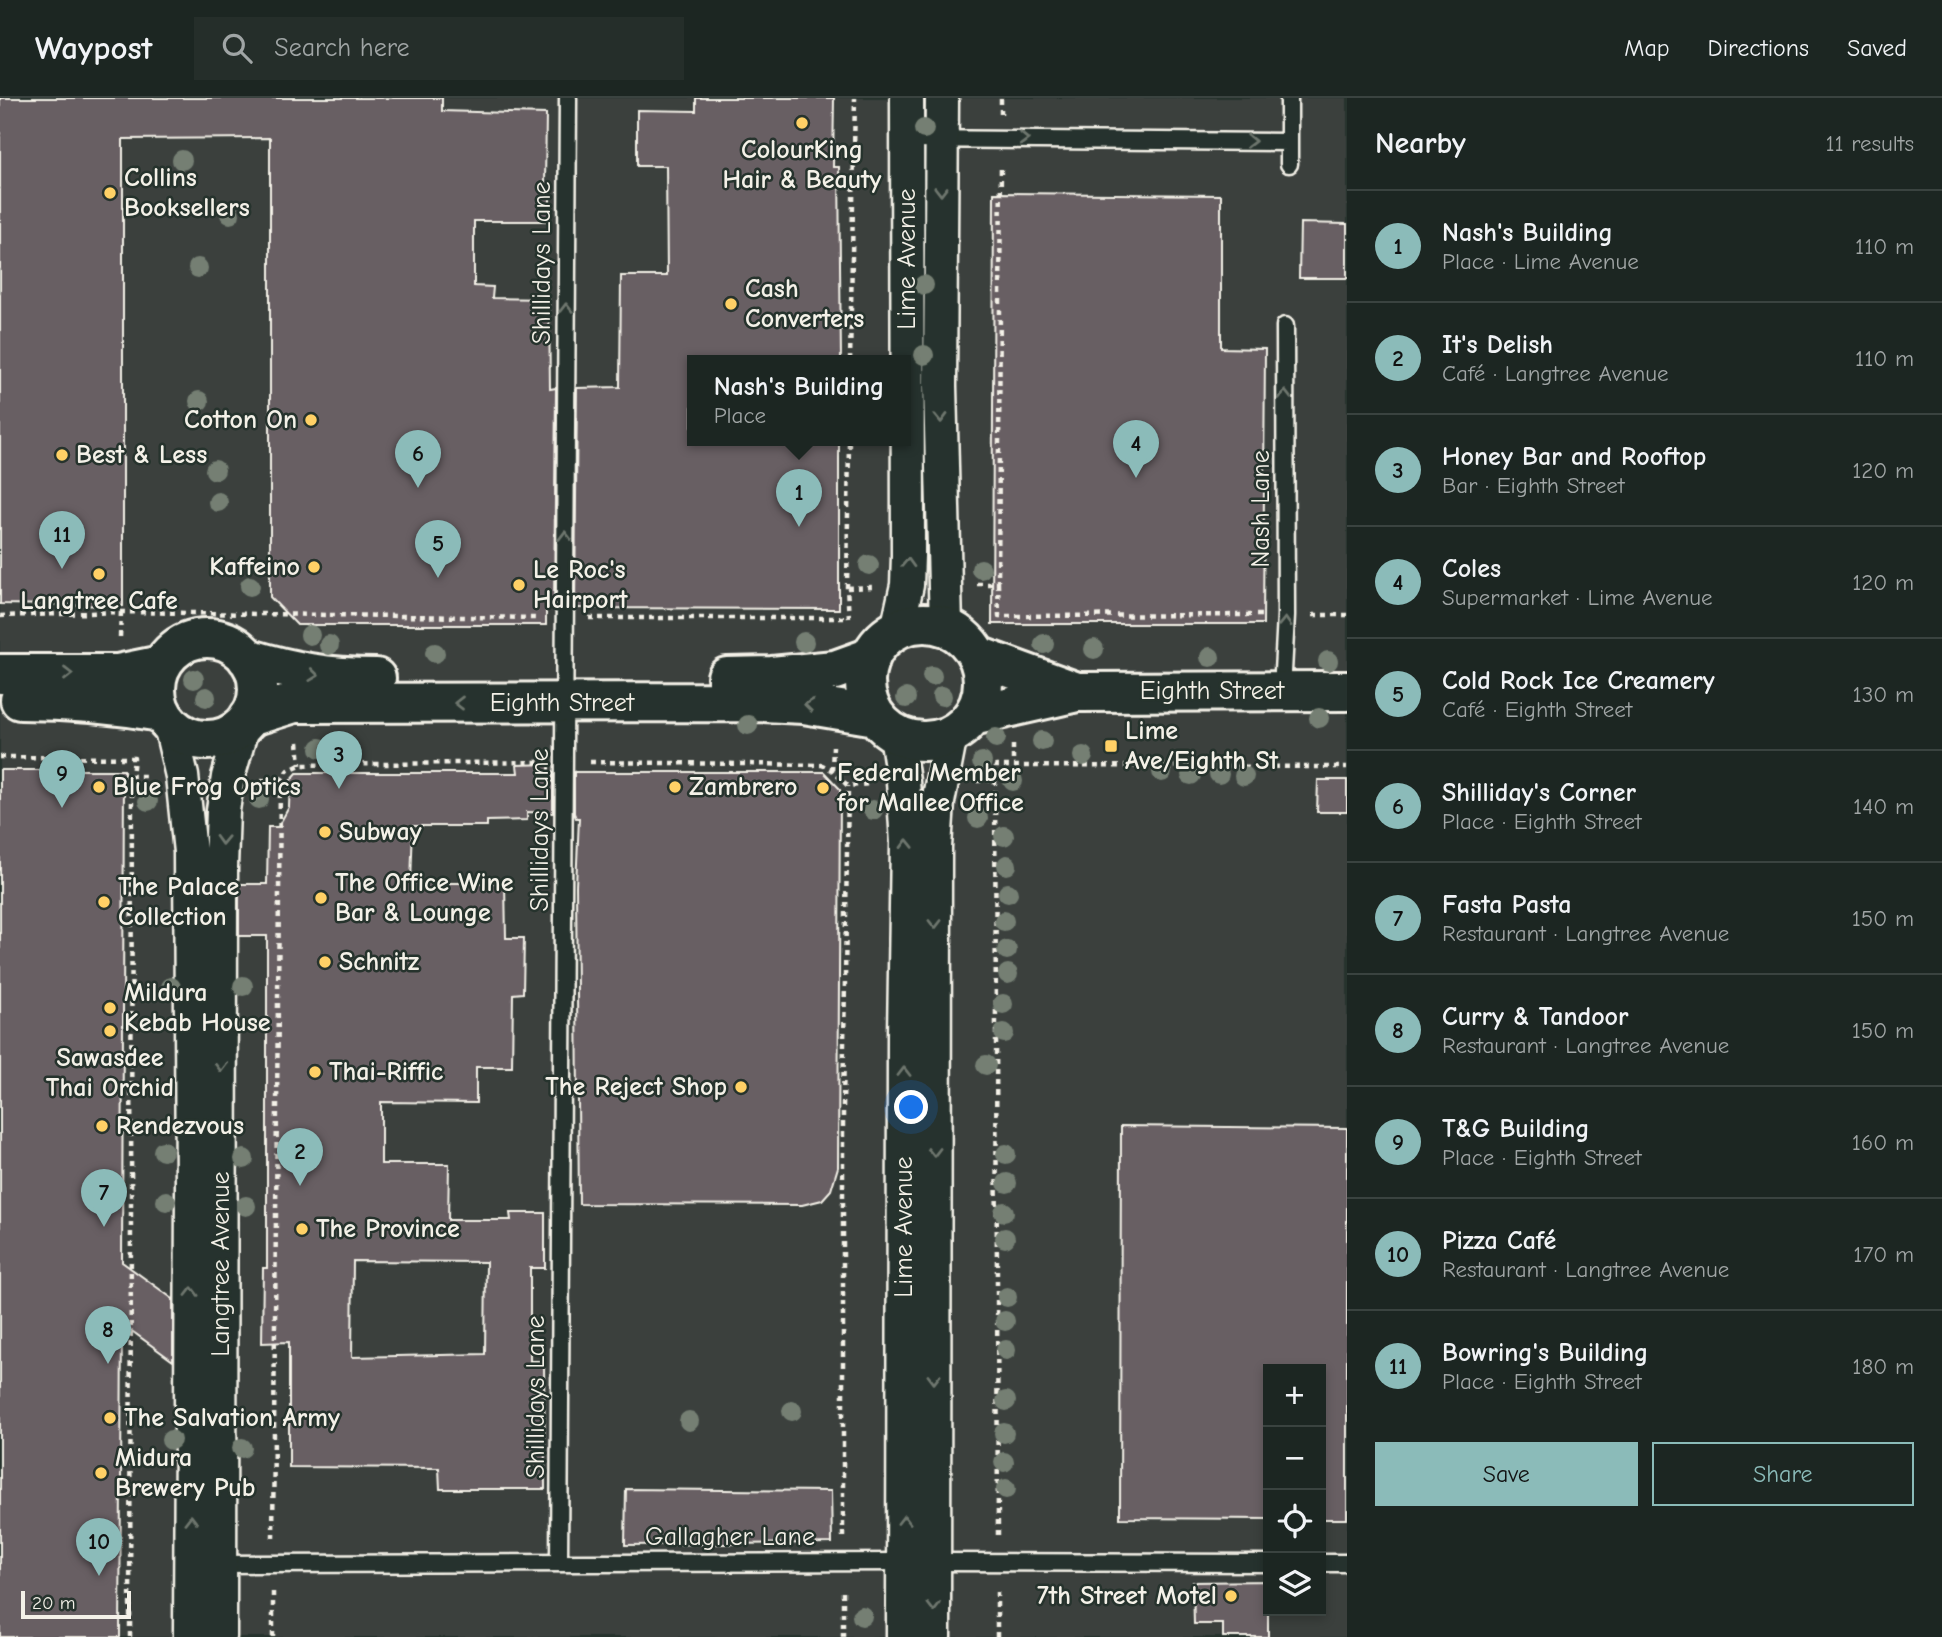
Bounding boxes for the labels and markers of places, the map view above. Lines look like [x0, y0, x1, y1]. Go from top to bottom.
marker: ColourKing Hair & Beauty [794, 115, 810, 131]
place label: ColourKing Hair & Beauty [722, 135, 882, 195]
place label: Collins Booksellers [124, 163, 250, 223]
marker: Collins Booksellers [102, 185, 118, 201]
place label: Cash Converters [745, 274, 864, 334]
marker: Cash Converters [723, 296, 739, 312]
place label: Cotton On [184, 405, 297, 435]
marker: Cotton On [303, 412, 319, 428]
pin: 4 [1113, 420, 1159, 478]
pin: 6 [395, 430, 441, 488]
place label: Best & Less [76, 440, 207, 470]
marker: Best & Less [54, 447, 70, 463]
pin: 1 [776, 469, 822, 527]
pin: 11 [39, 511, 85, 569]
pin: 5 [415, 520, 461, 578]
place label: Kaffeino [209, 552, 300, 582]
place label: Le Roc's Hairport [533, 555, 628, 615]
marker: Kaffeino [306, 559, 322, 575]
marker: Langtree Cafe [91, 566, 107, 582]
marker: Le Roc's Hairport [511, 577, 527, 593]
place label: Langtree Cafe [20, 586, 178, 616]
place label: Lime Ave/Eighth St [1125, 716, 1279, 776]
pin: 3 [316, 731, 362, 789]
marker: Lime Ave/Eighth St [1103, 738, 1119, 754]
pin: 9 [39, 750, 85, 808]
place label: Federal Member for Mallee Office [836, 758, 1024, 818]
place label: Blue Frog Optics [113, 772, 301, 802]
place label: Zambrero [689, 772, 798, 802]
marker: Blue Frog Optics [91, 779, 107, 795]
marker: Zambrero [667, 779, 683, 795]
marker: Federal Member for Mallee Office [815, 780, 831, 796]
place label: Subway [339, 817, 422, 847]
marker: Subway [317, 824, 333, 840]
place label: The Office Wine Bar & Lounge [335, 868, 514, 928]
place label: The Palace Collection [118, 872, 240, 932]
marker: The Office Wine Bar & Lounge [313, 890, 329, 906]
marker: The Palace Collection [96, 894, 112, 910]
place label: Schnitz [339, 947, 419, 977]
marker: Schnitz [317, 954, 333, 970]
place label: Mildura Kebab House [124, 978, 271, 1038]
marker: Mildura Kebab House [102, 1000, 118, 1016]
marker: Sawasdee Thai Orchid [102, 1023, 118, 1039]
place label: Sawasdee Thai Orchid [46, 1043, 174, 1103]
place label: Thai-Riffic [329, 1057, 443, 1087]
marker: Thai-Riffic [307, 1064, 323, 1080]
place label: The Reject Shop [545, 1072, 727, 1102]
marker: The Reject Shop [733, 1079, 749, 1095]
place label: Rendezvous [116, 1111, 244, 1141]
marker: Rendezvous [94, 1118, 110, 1134]
pin: 2 [277, 1128, 323, 1186]
pin: 7 [81, 1169, 127, 1227]
place label: The Province [316, 1214, 460, 1244]
marker: The Province [294, 1221, 310, 1237]
pin: 8 [85, 1306, 131, 1364]
place label: The Salvation Army [124, 1403, 340, 1433]
marker: The Salvation Army [102, 1410, 118, 1426]
place label: Midura Brewery Pub [115, 1443, 255, 1503]
marker: Midura Brewery Pub [93, 1465, 109, 1481]
pin: 10 [76, 1518, 122, 1576]
place label: 7th Street Motel [1037, 1581, 1217, 1611]
marker: 7th Street Motel [1223, 1588, 1239, 1604]

